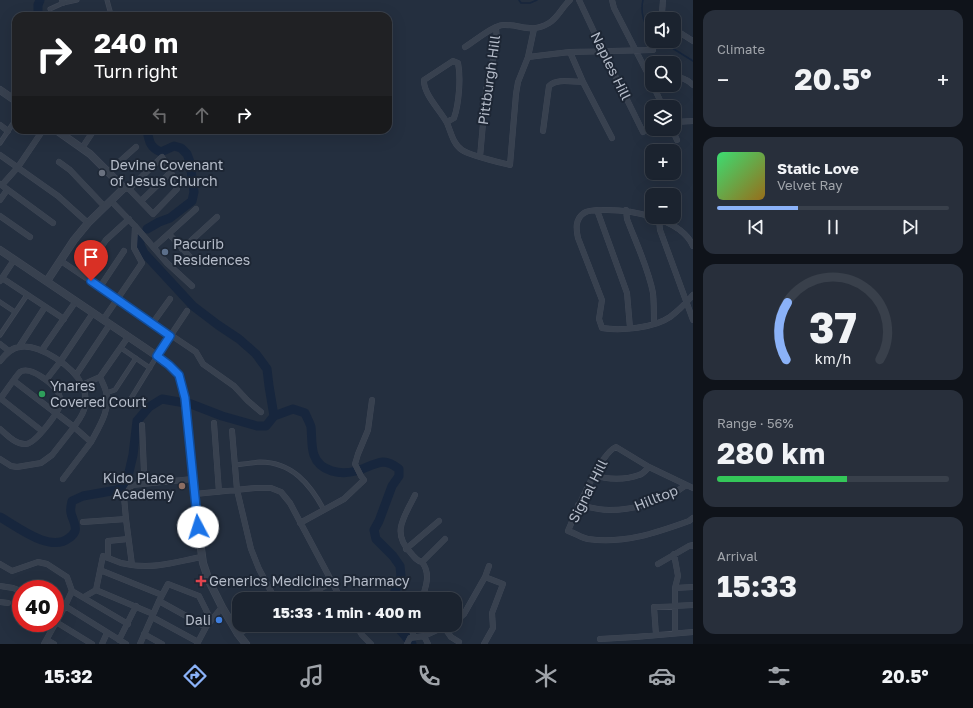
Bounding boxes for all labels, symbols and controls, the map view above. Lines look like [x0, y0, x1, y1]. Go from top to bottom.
map controls [645, 12, 681, 224]
button: sound [645, 12, 681, 48]
text: 240 m [94, 26, 178, 59]
icon: right [28, 28, 80, 80]
street label: Naples Hill [588, 29, 635, 103]
street label: Pittburgh Hill [474, 34, 503, 126]
text: Climate [717, 41, 765, 57]
button: search [645, 56, 681, 92]
text: Turn right [94, 60, 178, 82]
text: 20.5° [794, 61, 872, 97]
text: − [717, 66, 729, 93]
text: + [937, 66, 949, 93]
button: layers [645, 100, 681, 136]
icon: left [149, 104, 171, 126]
icon: ahead [191, 104, 213, 126]
icon: right [233, 104, 255, 126]
button: + [645, 144, 681, 180]
place label: Devine Covenant of Jesus Church [110, 156, 223, 189]
text: Static Love [777, 159, 859, 177]
marker: Devine Covenant of Jesus Church [97, 168, 107, 178]
text: Velvet Ray [777, 177, 842, 193]
button: − [645, 188, 681, 224]
icon: previous [745, 216, 767, 238]
icon: pause [822, 216, 844, 238]
icon: next [899, 216, 921, 238]
place label: Pacurib Residences [173, 235, 250, 268]
pin [74, 240, 108, 281]
icon: arrive [80, 246, 102, 268]
marker: Pacurib Residences [160, 247, 170, 257]
text: 37 [809, 302, 857, 352]
text: km/h [815, 350, 851, 367]
place label: Ynares Covered Court [50, 377, 147, 410]
marker: Ynares Covered Court [37, 389, 47, 399]
text: Range · 56% [717, 415, 793, 431]
text: 280 km [717, 435, 825, 471]
street label: Signal Hill [564, 456, 611, 525]
place label: Kido Place Academy [103, 469, 174, 502]
marker: Kido Place Academy [177, 481, 187, 491]
street label: Hilltop [631, 481, 680, 514]
position arrow [177, 506, 219, 548]
text: Arrival [717, 548, 758, 564]
text: 15:33 [717, 568, 797, 604]
place label: Generics Medicines Pharmacy [209, 572, 410, 589]
marker: Generics Medicines Pharmacy [196, 576, 206, 586]
speed limit sign: 40 [12, 580, 64, 632]
text: 15:33 · 1 min · 400 m [273, 603, 421, 621]
place label: Dali [185, 611, 211, 628]
marker: Dali [214, 615, 224, 625]
icon: directions [181, 662, 209, 690]
icon: music [298, 662, 326, 690]
icon: phone [415, 662, 443, 690]
icon: climate [532, 662, 560, 690]
icon: car [648, 662, 676, 690]
icon: filters [765, 662, 793, 690]
text: 15:32 [44, 665, 92, 687]
text: 20.5° [882, 665, 929, 687]

